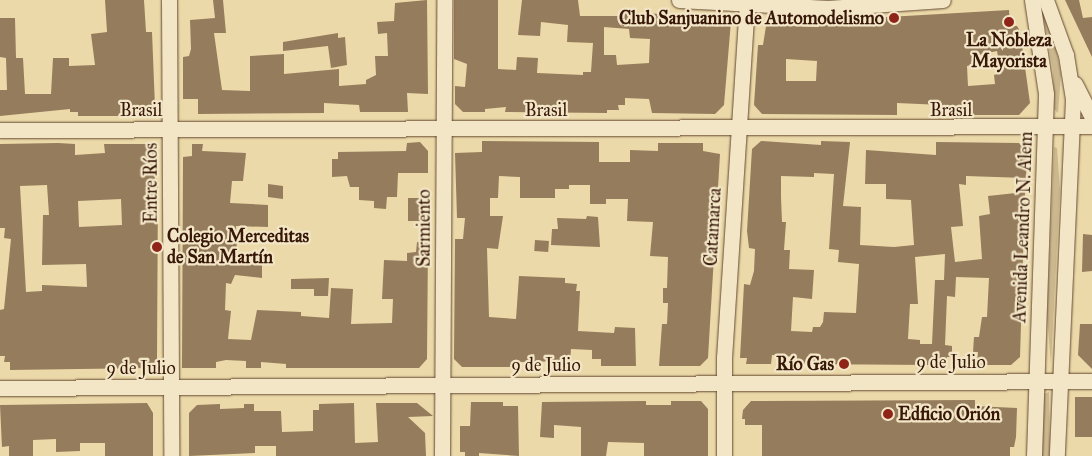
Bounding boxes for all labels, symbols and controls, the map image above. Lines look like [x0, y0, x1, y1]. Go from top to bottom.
place label: Club Sanjuanino de Automodelismo [619, 7, 884, 29]
marker: Club Sanjuanino de Automodelismo [888, 12, 900, 24]
marker: La Nobleza Mayorista [1003, 16, 1015, 28]
place label: La Nobleza Mayorista [966, 30, 1052, 72]
street label: Brasil [120, 99, 162, 121]
street label: Brasil [525, 99, 567, 121]
street label: Brasil [930, 99, 972, 121]
street label: Avenida Leandro N. Alem [1009, 131, 1037, 323]
street label: Entre Ríos [140, 143, 162, 223]
street label: Catamarca [700, 187, 726, 267]
street label: Sarmiento [413, 189, 435, 267]
place label: Colegio Merceditas de San Martín [167, 226, 309, 268]
marker: Colegio Merceditas de San Martín [151, 241, 163, 253]
street label: 9 de Julio [916, 351, 986, 373]
place label: Río Gas [776, 353, 834, 375]
street label: 9 de Julio [511, 354, 581, 376]
street label: 9 de Julio [106, 357, 176, 379]
marker: Río Gas [838, 358, 850, 370]
place label: Edficio Orión [898, 403, 1000, 425]
marker: Edficio Orión [882, 408, 894, 420]

